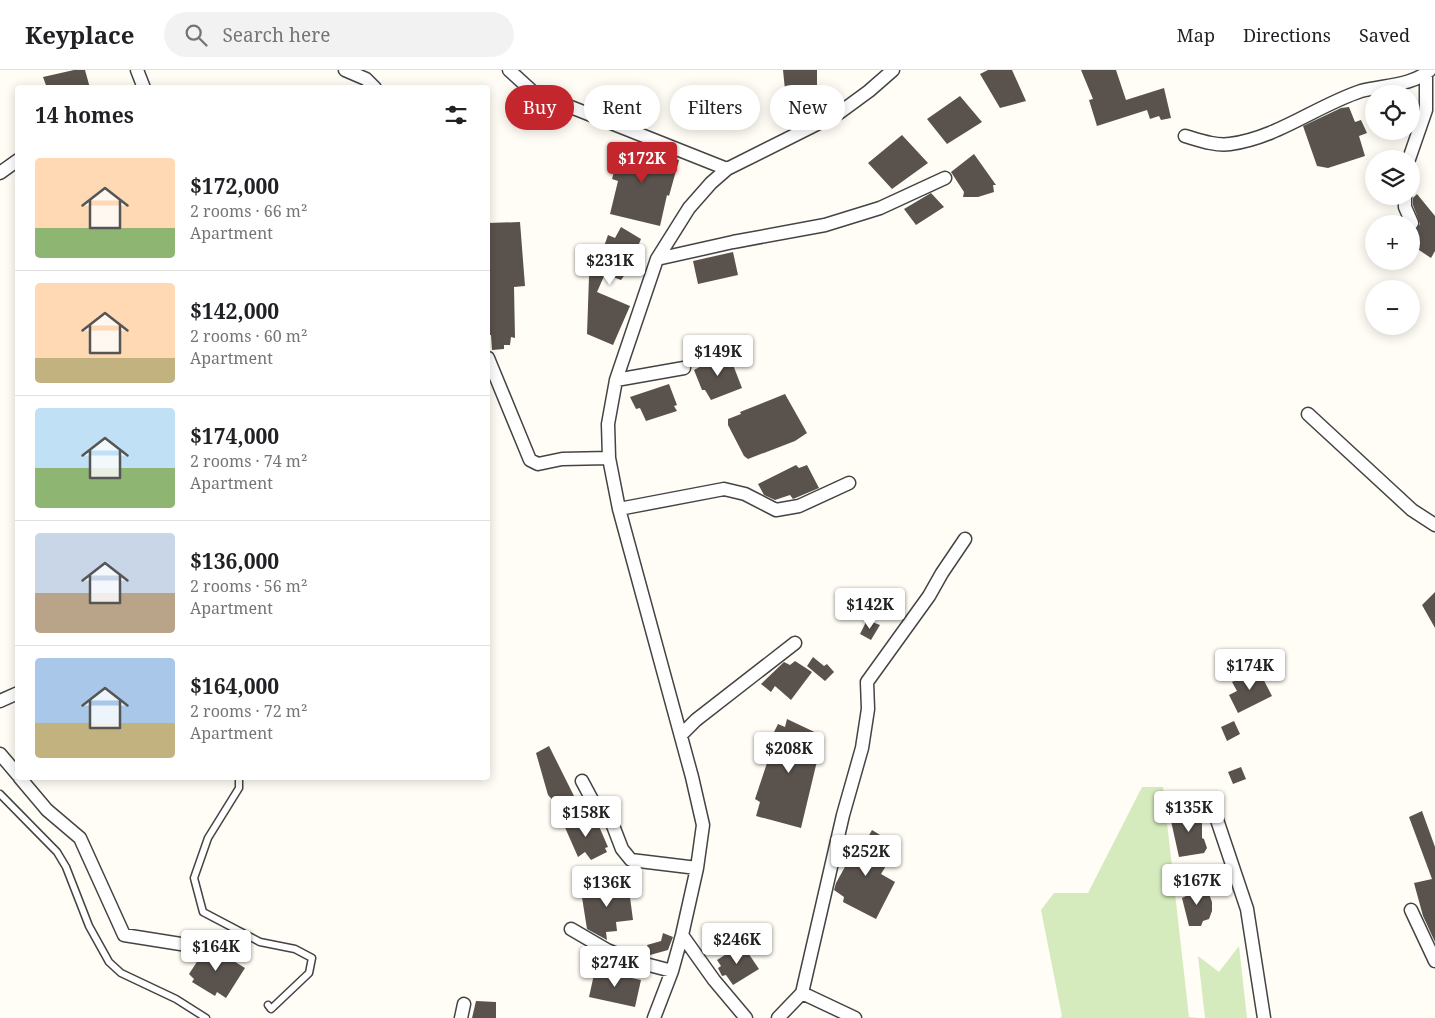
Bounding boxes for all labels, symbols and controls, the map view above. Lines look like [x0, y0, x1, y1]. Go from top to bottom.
search box [164, 12, 514, 57]
text: Keyplace [25, 18, 134, 51]
icon: search [182, 21, 210, 49]
text: Search here [222, 22, 330, 48]
text: Map [1177, 23, 1215, 47]
text: Directions [1243, 23, 1331, 47]
text: Saved [1359, 23, 1410, 47]
chip: Buy [505, 85, 574, 130]
chip: Rent [584, 85, 660, 130]
chip: Filters [670, 85, 760, 130]
chip: New [770, 85, 845, 130]
map controls [1365, 85, 1420, 335]
button: locate [1365, 85, 1420, 140]
text: 14 homes [35, 101, 134, 129]
icon: filters [442, 101, 470, 129]
pin: $172K [607, 142, 677, 184]
text: $172K [618, 147, 666, 169]
button: layers [1365, 150, 1420, 205]
text: $172,000 [190, 172, 279, 200]
icon: home [75, 178, 135, 238]
text: 2 rooms · 66 m² [190, 200, 307, 222]
button: + [1365, 215, 1420, 270]
text: Apartment [190, 222, 273, 244]
pin: $231K [575, 244, 645, 286]
text: $231K [586, 249, 634, 271]
button: − [1365, 280, 1420, 335]
text: $142,000 [190, 297, 279, 325]
icon: home [75, 303, 135, 363]
text: 2 rooms · 60 m² [190, 325, 307, 347]
pin: $149K [683, 334, 753, 377]
text: $149K [694, 340, 742, 362]
text: Apartment [190, 347, 273, 369]
text: $174,000 [190, 422, 279, 450]
icon: home [75, 428, 135, 488]
text: 2 rooms · 74 m² [190, 450, 307, 472]
text: Apartment [190, 472, 273, 494]
text: $136,000 [190, 547, 279, 575]
icon: home [75, 553, 135, 613]
text: 2 rooms · 56 m² [190, 575, 307, 597]
pin: $142K [835, 588, 905, 630]
text: $142K [846, 593, 894, 615]
text: Apartment [190, 597, 273, 619]
pin: $174K [1215, 648, 1285, 691]
text: $174K [1226, 654, 1274, 676]
text: $164,000 [190, 672, 279, 700]
icon: home [75, 678, 135, 738]
text: 2 rooms · 72 m² [190, 700, 307, 722]
text: Apartment [190, 722, 273, 744]
pin: $208K [754, 732, 824, 774]
text: $208K [765, 737, 813, 759]
pin: $135K [1154, 790, 1224, 833]
pin: $158K [551, 796, 621, 838]
text: $135K [1165, 796, 1213, 818]
text: $158K [562, 801, 610, 823]
pin: $252K [831, 834, 901, 877]
text: $252K [842, 840, 890, 862]
pin: $167K [1162, 864, 1232, 906]
pin: $136K [572, 866, 642, 908]
text: $167K [1173, 869, 1221, 891]
text: $136K [583, 871, 631, 893]
pin: $246K [702, 922, 772, 965]
text: $246K [713, 928, 761, 950]
pin: $164K [181, 930, 251, 972]
text: $164K [192, 935, 240, 957]
pin: $274K [580, 946, 650, 988]
text: $274K [591, 951, 639, 973]

